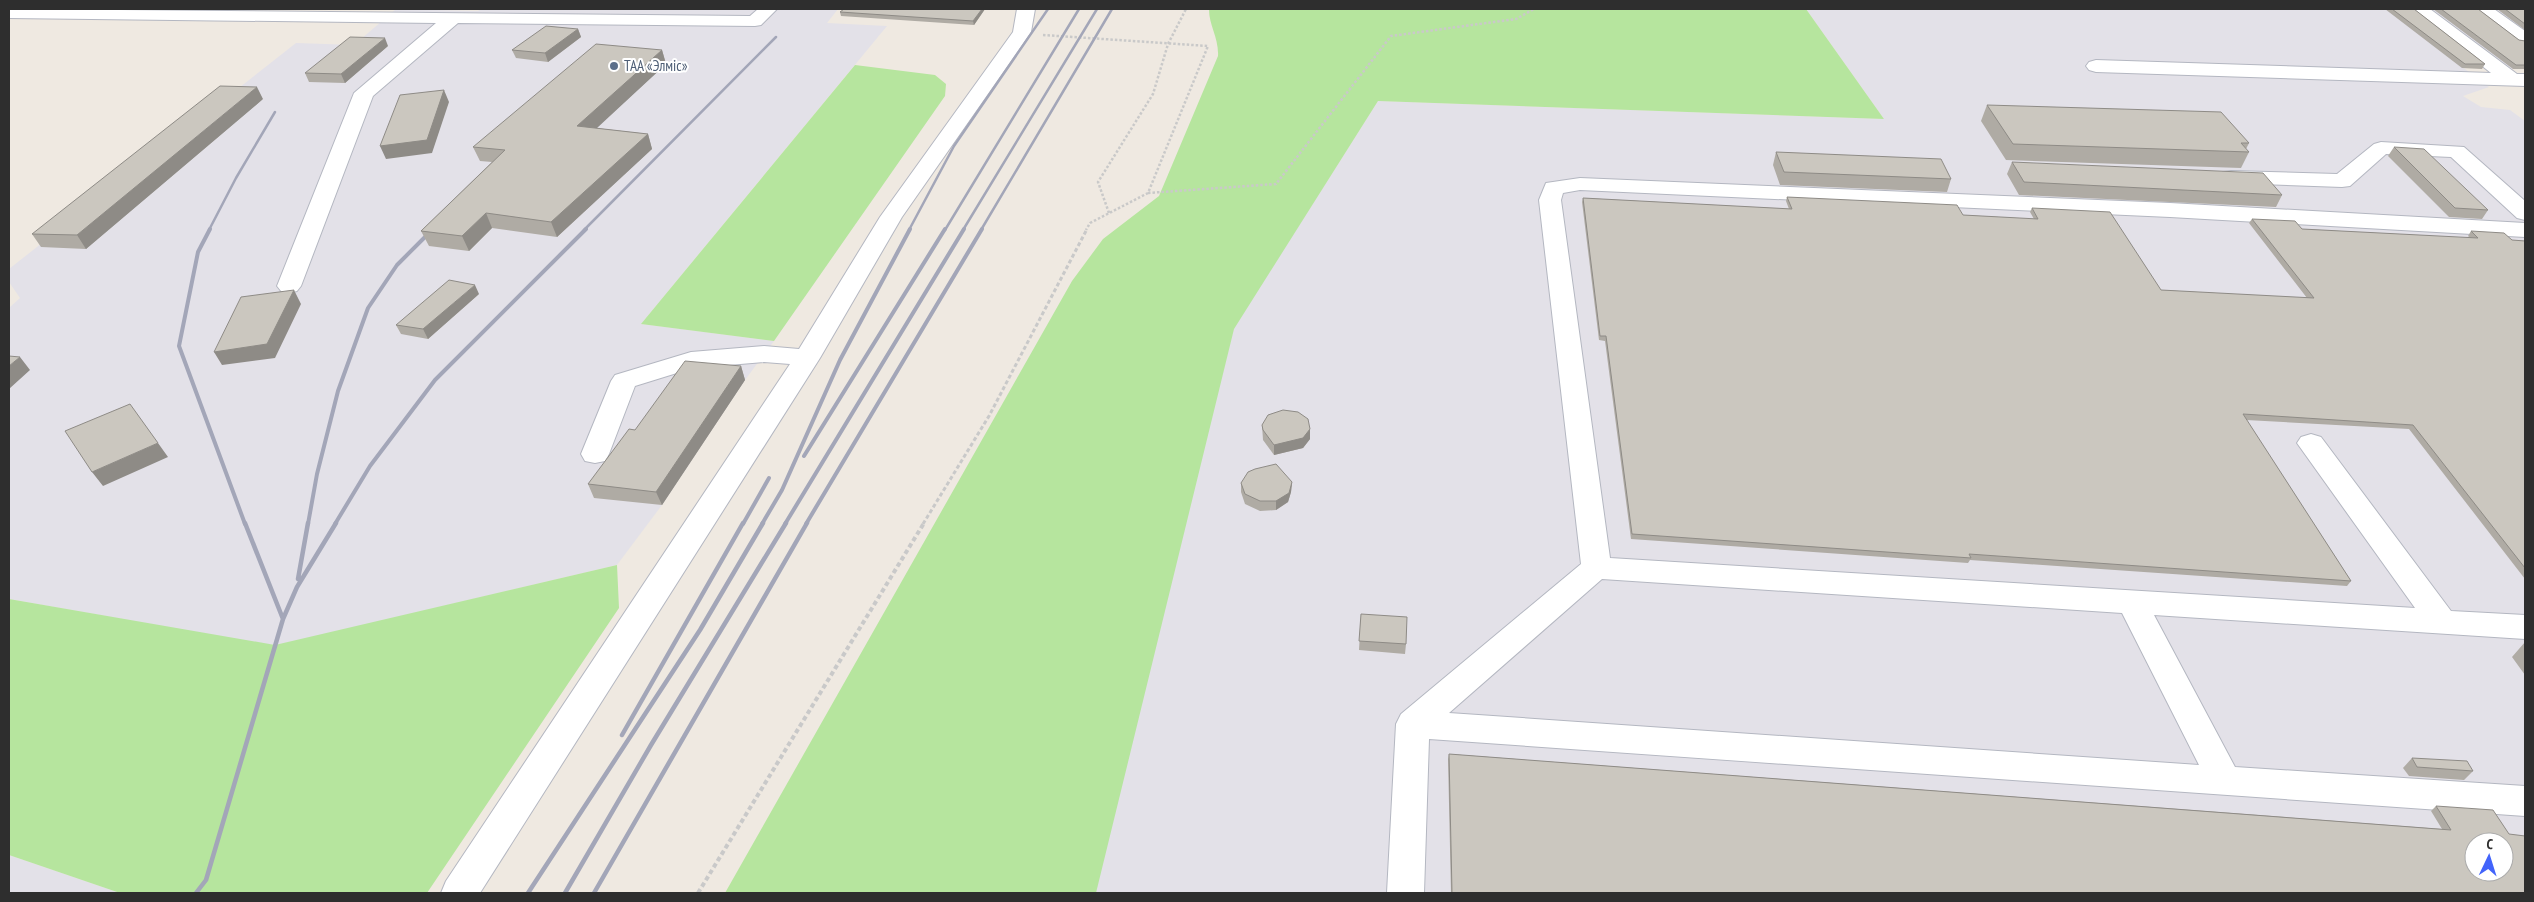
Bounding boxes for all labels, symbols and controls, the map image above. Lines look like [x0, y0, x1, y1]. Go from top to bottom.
place label: ТАА «Элміс» [624, 56, 688, 75]
marker: ТАА «Элміс» [608, 60, 620, 72]
north arrow [2464, 832, 2514, 882]
text: С [2486, 835, 2494, 853]

